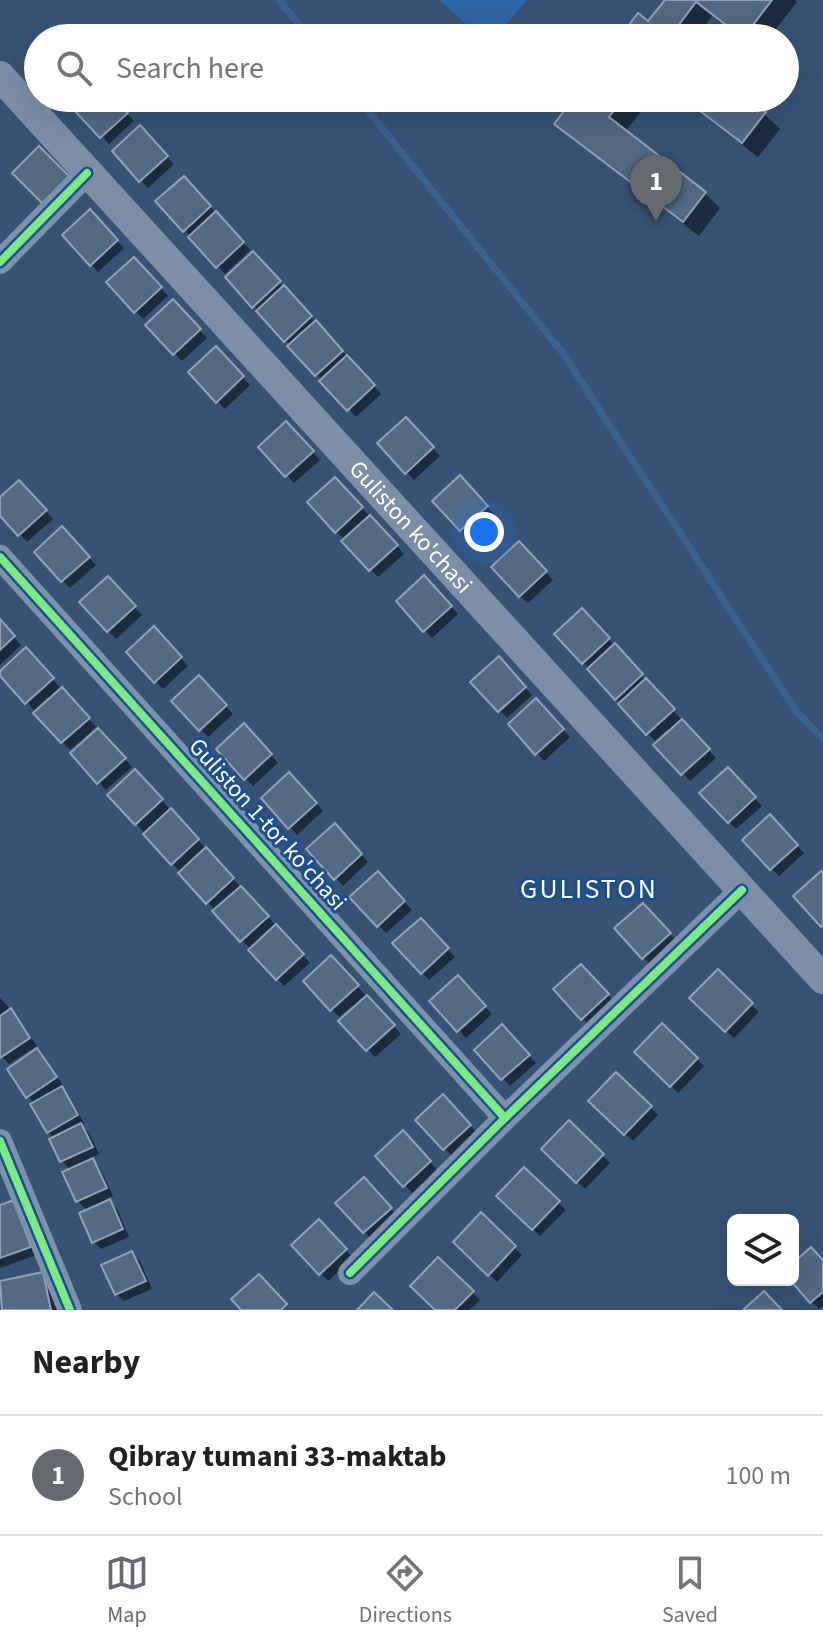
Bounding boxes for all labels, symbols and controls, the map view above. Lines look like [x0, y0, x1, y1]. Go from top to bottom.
search box [24, 24, 799, 112]
icon: search [52, 46, 96, 90]
text: Search here [116, 47, 264, 90]
pin: 1 [630, 155, 682, 221]
street label: Guliston ko'chasi [341, 453, 481, 602]
your location [464, 512, 504, 552]
street label: Guliston 1-tor ko'chasi [180, 730, 355, 919]
district label: GULISTON [520, 869, 658, 909]
map controls [727, 1214, 799, 1286]
button: layers [727, 1214, 799, 1286]
text: Nearby [32, 1338, 140, 1387]
text: Qibray tumani 33-maktab [108, 1435, 446, 1478]
text: 1 [51, 1457, 65, 1494]
text: 100 m [725, 1457, 791, 1494]
text: School [108, 1478, 183, 1515]
tab: Map [105, 1551, 149, 1631]
tab: Directions [359, 1551, 452, 1631]
tab: Saved [662, 1551, 718, 1631]

